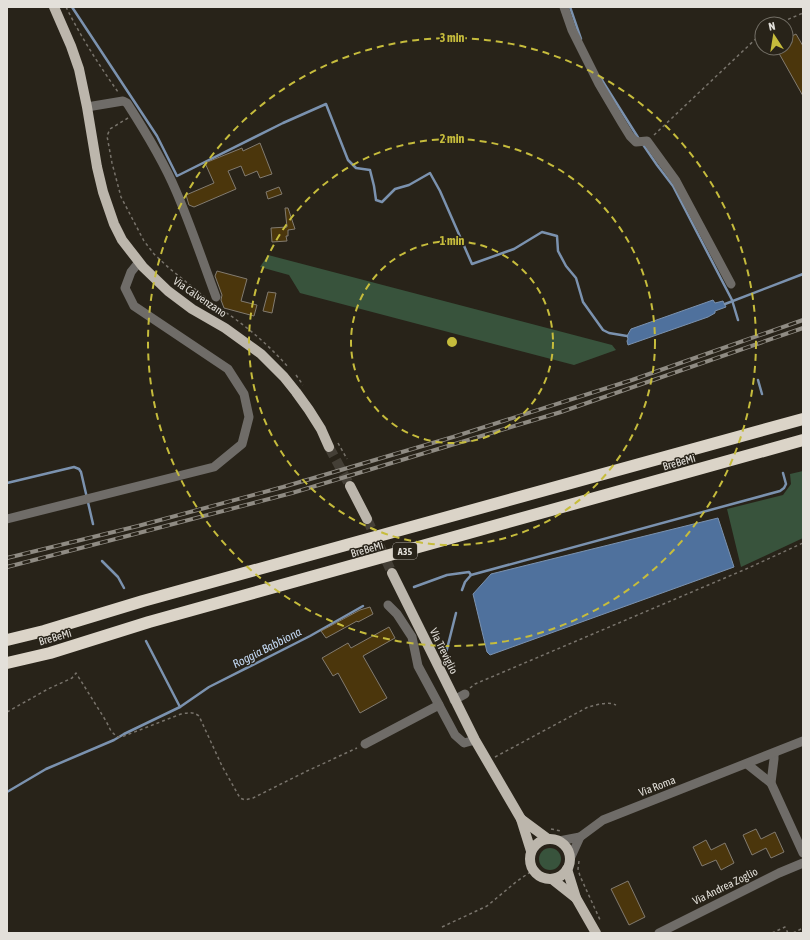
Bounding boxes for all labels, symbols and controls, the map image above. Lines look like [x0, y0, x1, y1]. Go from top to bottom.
north arrow [754, 16, 794, 56]
text: N [767, 20, 776, 33]
text: 3 min [440, 31, 464, 45]
text: 2 min [440, 132, 464, 146]
text: 1 min [440, 234, 464, 248]
street label: Via Calvenzano [171, 275, 229, 319]
centre of rings [445, 335, 459, 349]
street label: BreBeMi [661, 452, 697, 472]
street label: BreBeMi [349, 539, 385, 559]
road number: A35 [393, 543, 417, 559]
water label: Roggia Babbiona [230, 625, 304, 671]
street label: Via Treviglio [428, 626, 460, 676]
street label: BreBeMi [37, 627, 73, 647]
street label: Via Roma [637, 774, 677, 798]
street label: Via Andrea Zoglio [691, 865, 759, 907]

